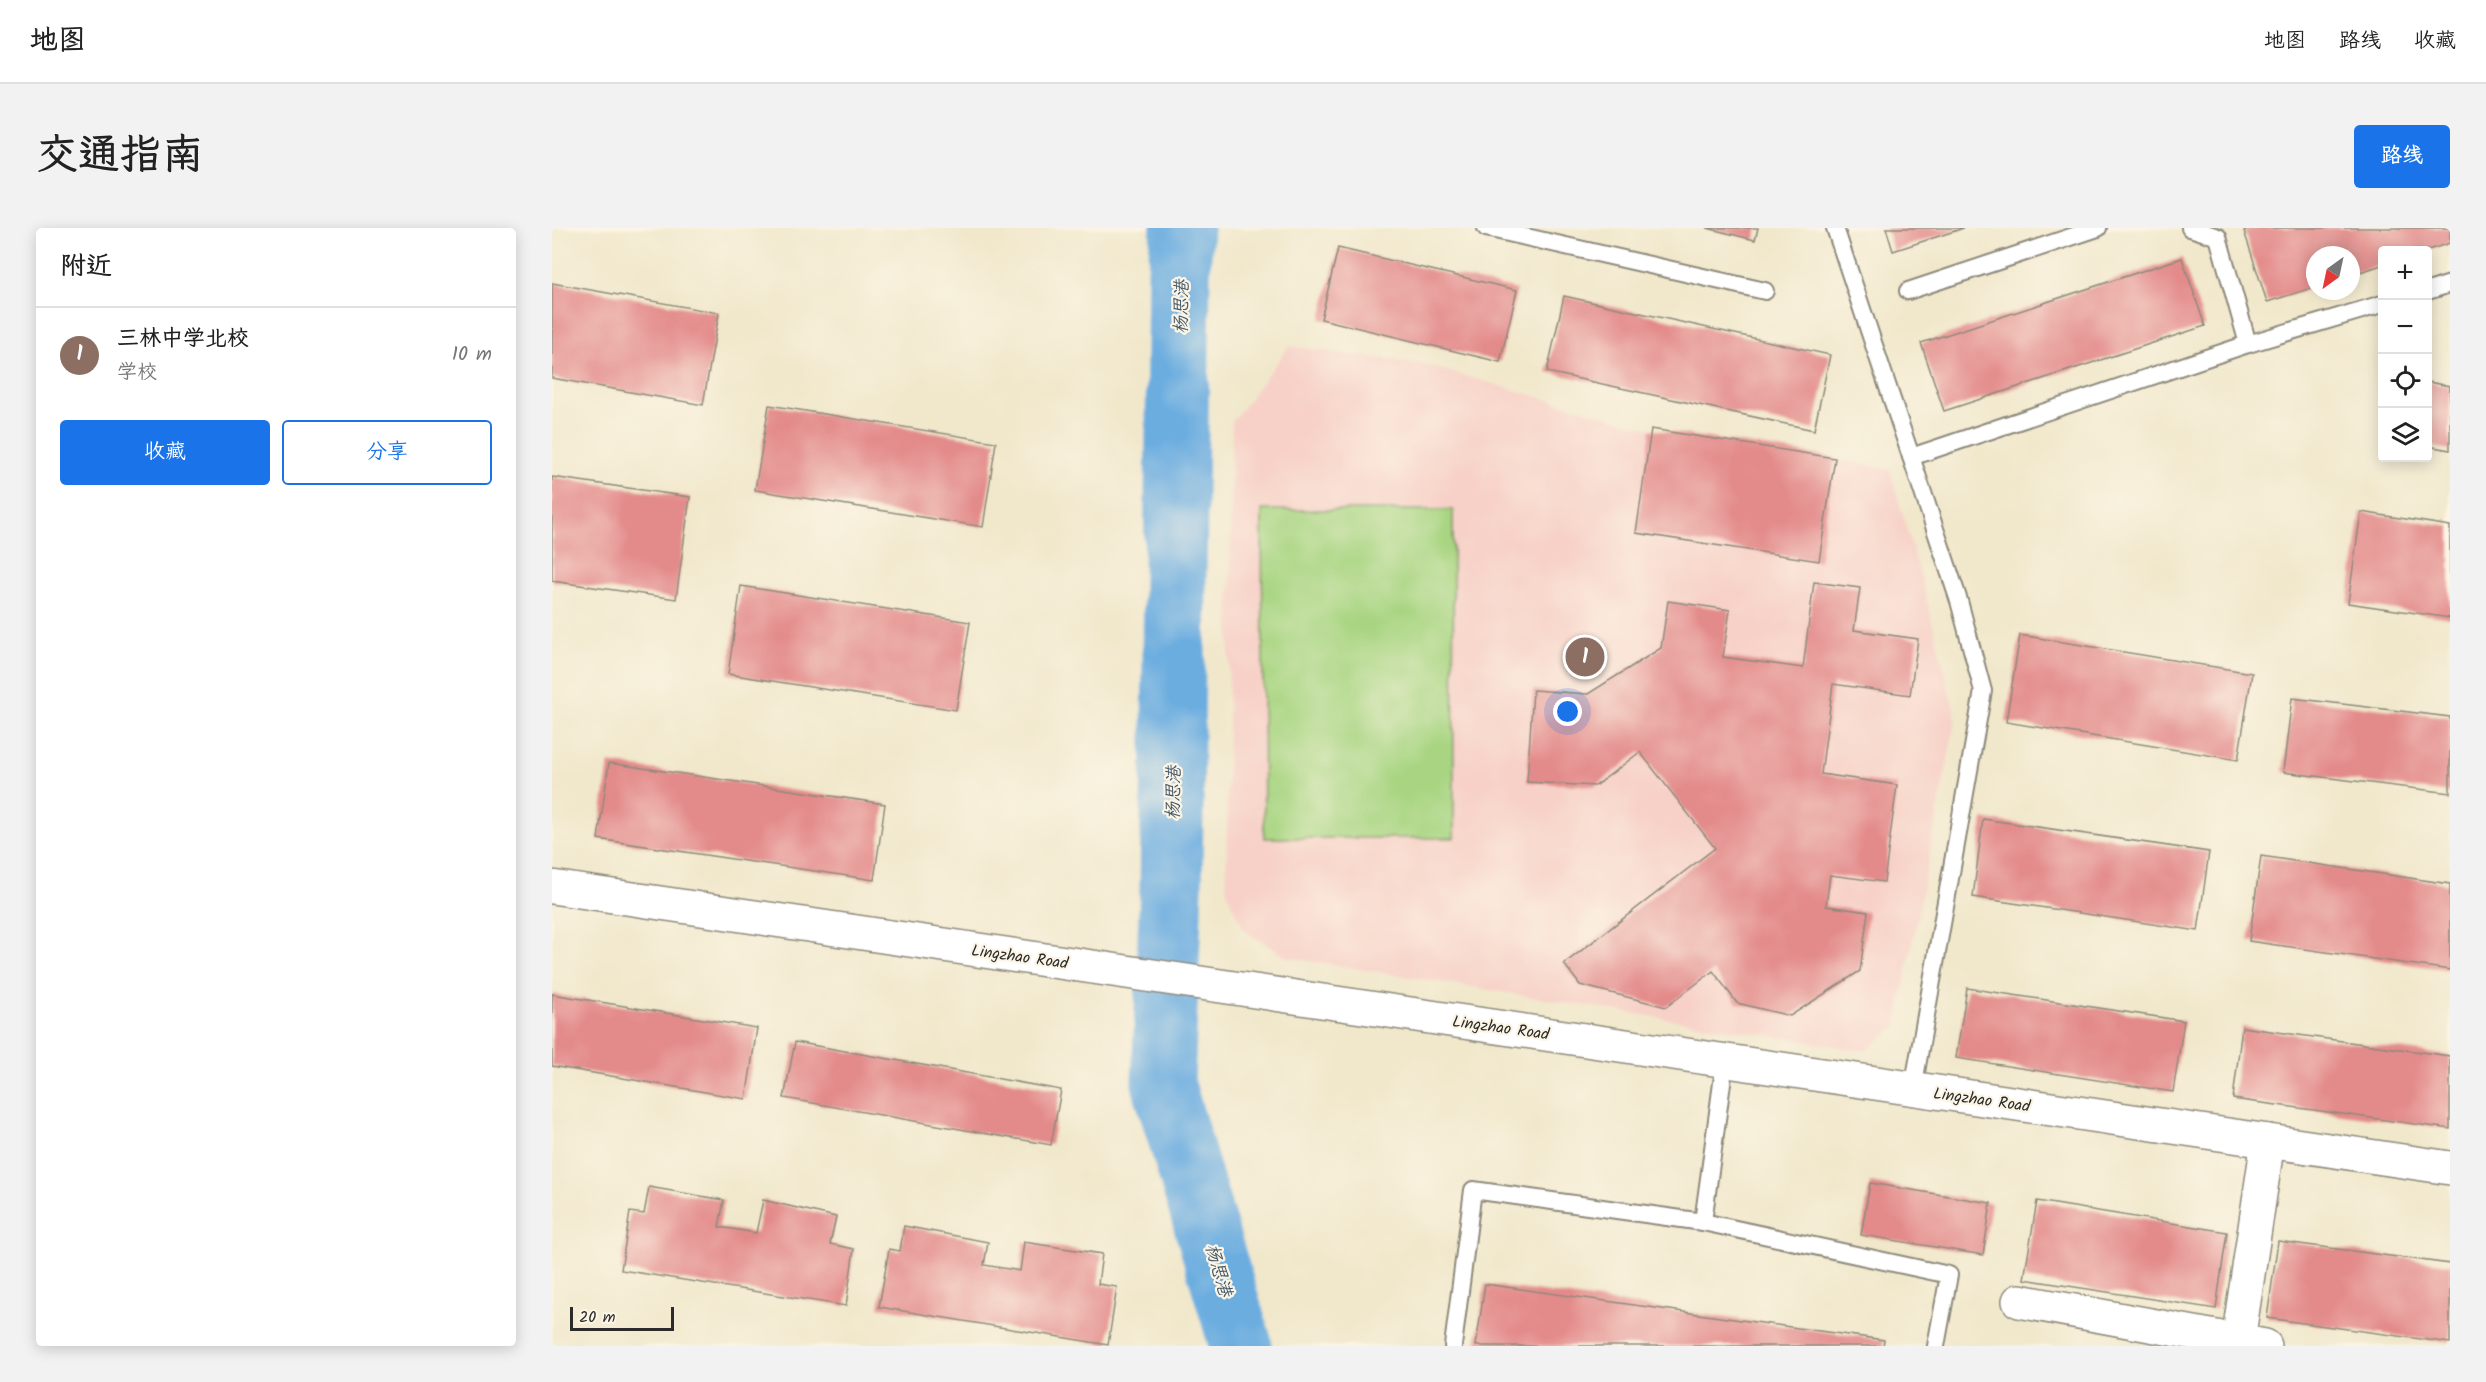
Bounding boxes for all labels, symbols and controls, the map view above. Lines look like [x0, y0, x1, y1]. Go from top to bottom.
text: 地图 [30, 19, 86, 64]
text: 地图 [2264, 25, 2306, 58]
text: 路线 [2339, 25, 2381, 58]
text: 收藏 [2414, 25, 2456, 58]
text: 交通指南 [36, 123, 204, 190]
button: 路线 [2354, 125, 2450, 188]
text: 附近 [60, 246, 112, 288]
north arrow [2306, 246, 2360, 300]
map controls [2378, 246, 2432, 462]
button: + [2378, 246, 2432, 300]
water label: 杨思港 [1168, 278, 1198, 334]
button: − [2378, 300, 2432, 354]
text: 三林中学北校 [117, 322, 249, 357]
text: 1 [76, 339, 83, 371]
text: 10 m [452, 339, 492, 371]
button: locate [2378, 354, 2432, 408]
text: 学校 [117, 357, 157, 389]
button: layers [2378, 408, 2432, 462]
button: 收藏 [60, 420, 270, 485]
button: 分享 [282, 420, 492, 485]
pin: 1 [1566, 634, 1604, 680]
your location [1553, 697, 1582, 726]
water label: 杨思港 [1160, 764, 1190, 820]
street label: Lingzhao Road [970, 938, 1071, 977]
street label: Lingzhao Road [1451, 1009, 1552, 1048]
street label: Lingzhao Road [1932, 1081, 2033, 1120]
water label: 杨思港 [1196, 1240, 1239, 1302]
scale bar [570, 1304, 674, 1332]
text: 20 m [579, 1305, 615, 1330]

